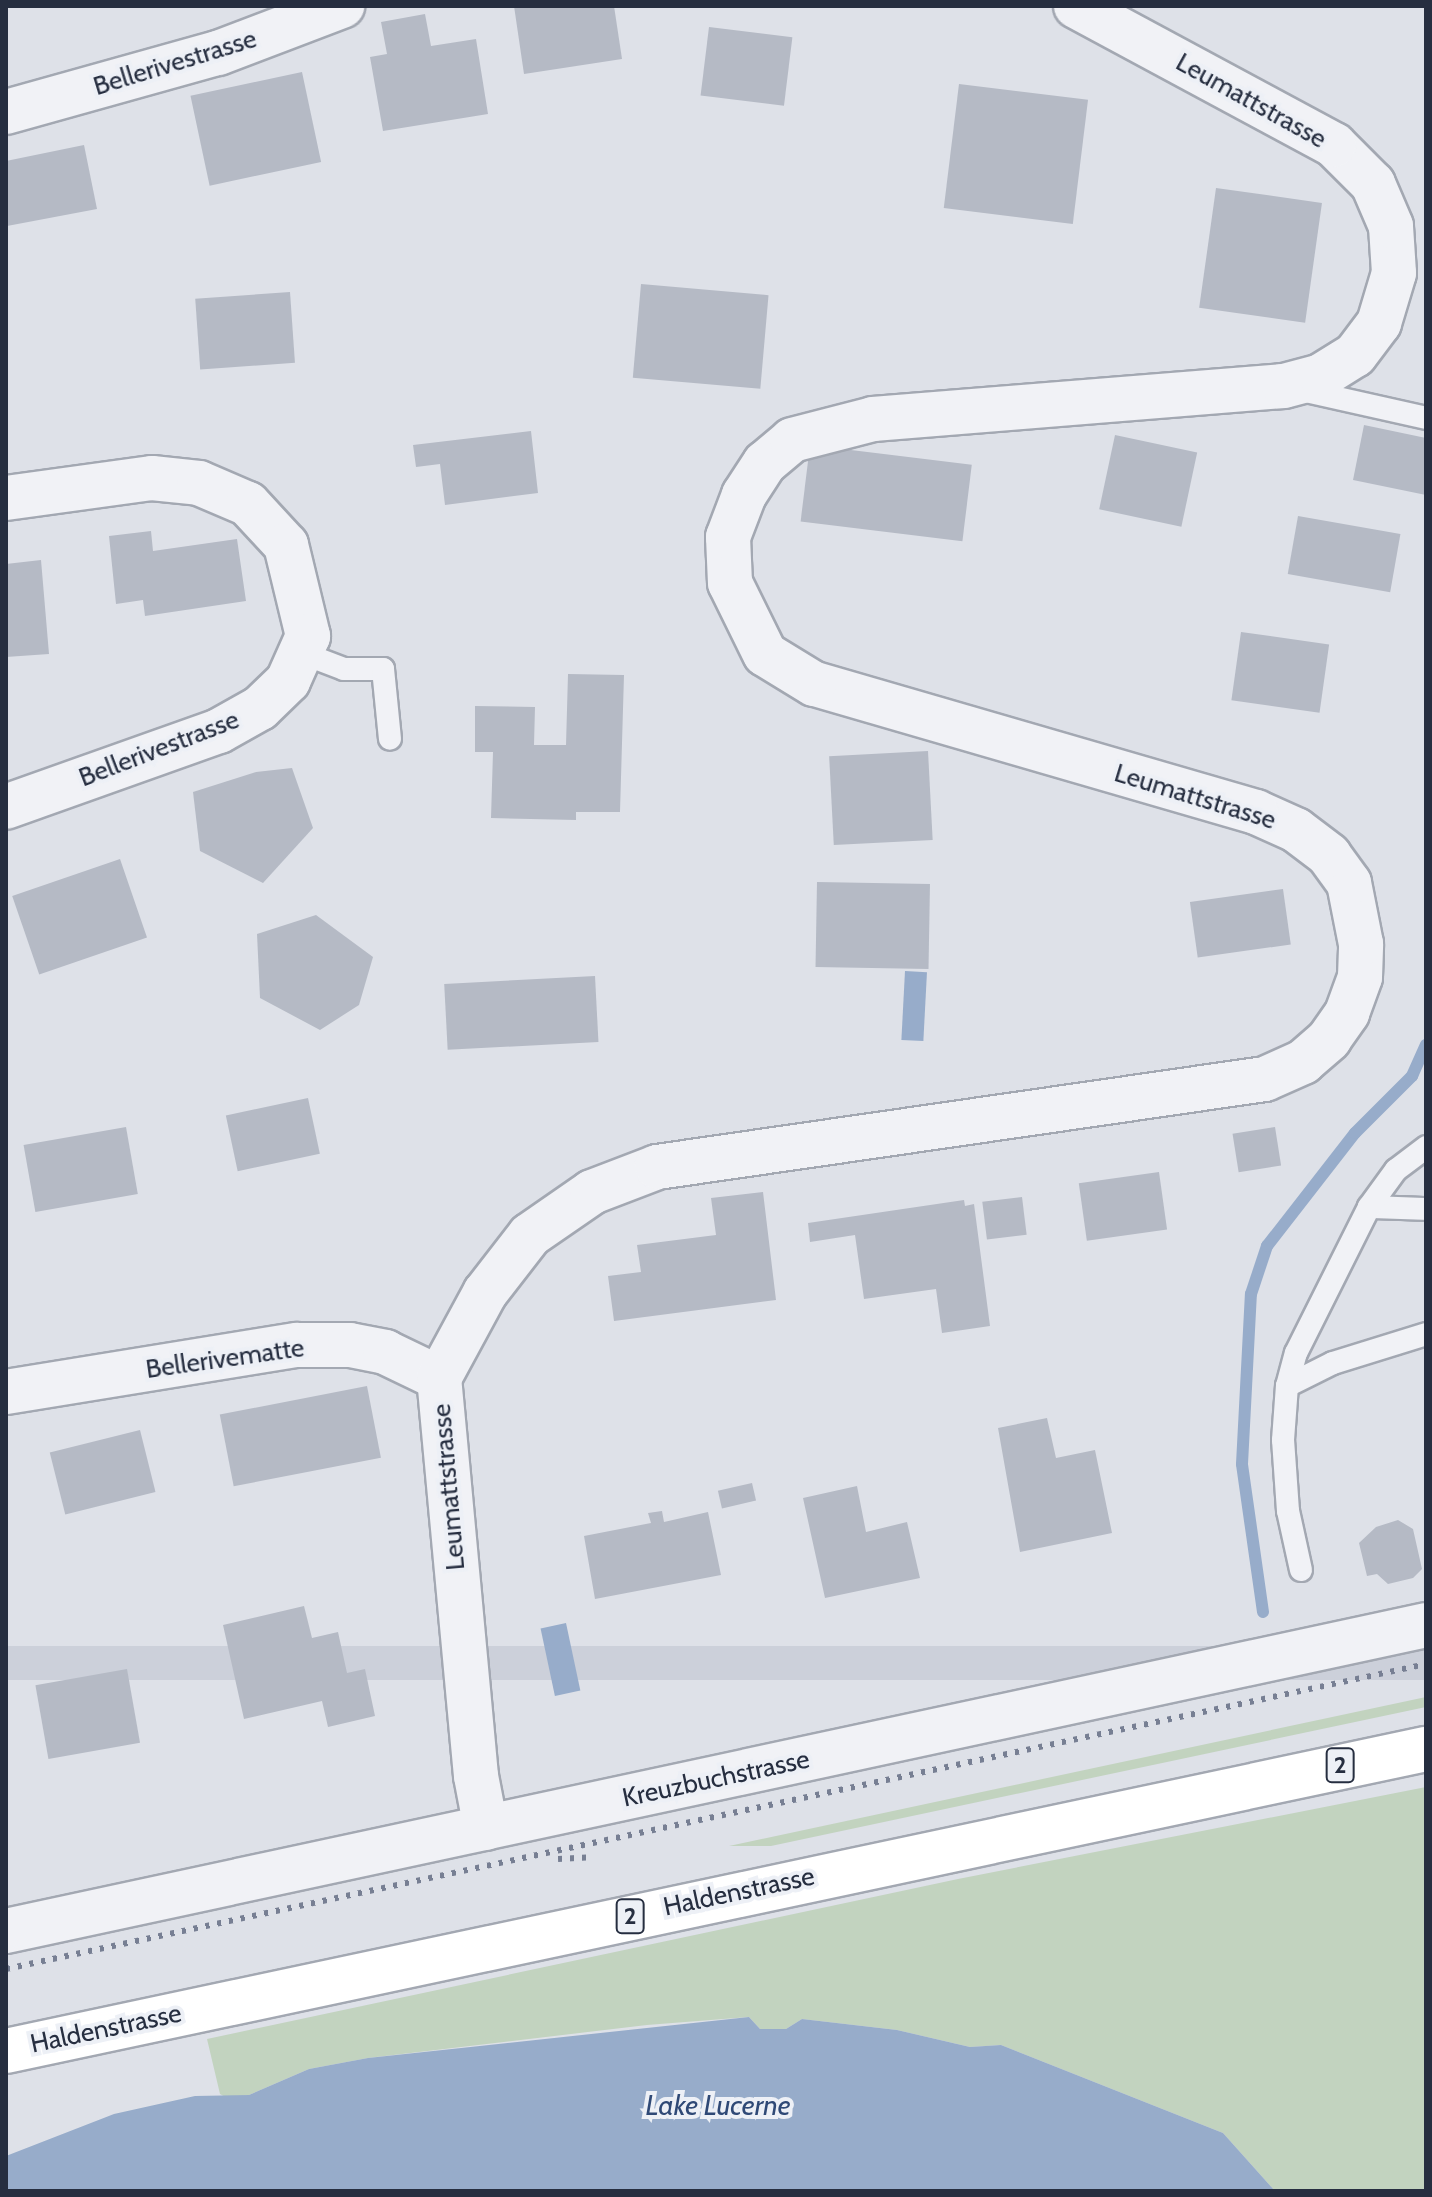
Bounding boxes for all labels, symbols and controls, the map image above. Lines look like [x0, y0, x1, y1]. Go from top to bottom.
street label: Bellerivestrasse [90, 23, 260, 103]
street label: Leumattstrasse [1170, 47, 1332, 155]
street label: Bellerivestrasse [75, 704, 243, 794]
street label: Leumattstrasse [1111, 758, 1279, 836]
street label: Bellerivematte [144, 1332, 306, 1386]
street label: Leumattstrasse [426, 1402, 472, 1572]
street label: Kreuzbuchstrasse [620, 1744, 812, 1814]
road number: 2 [1324, 1745, 1356, 1785]
street label: Haldenstrasse [661, 1861, 817, 1923]
road number: 2 [614, 1896, 646, 1936]
street label: Haldenstrasse [28, 1998, 184, 2060]
water label: Lake Lucerne [645, 2088, 791, 2122]

